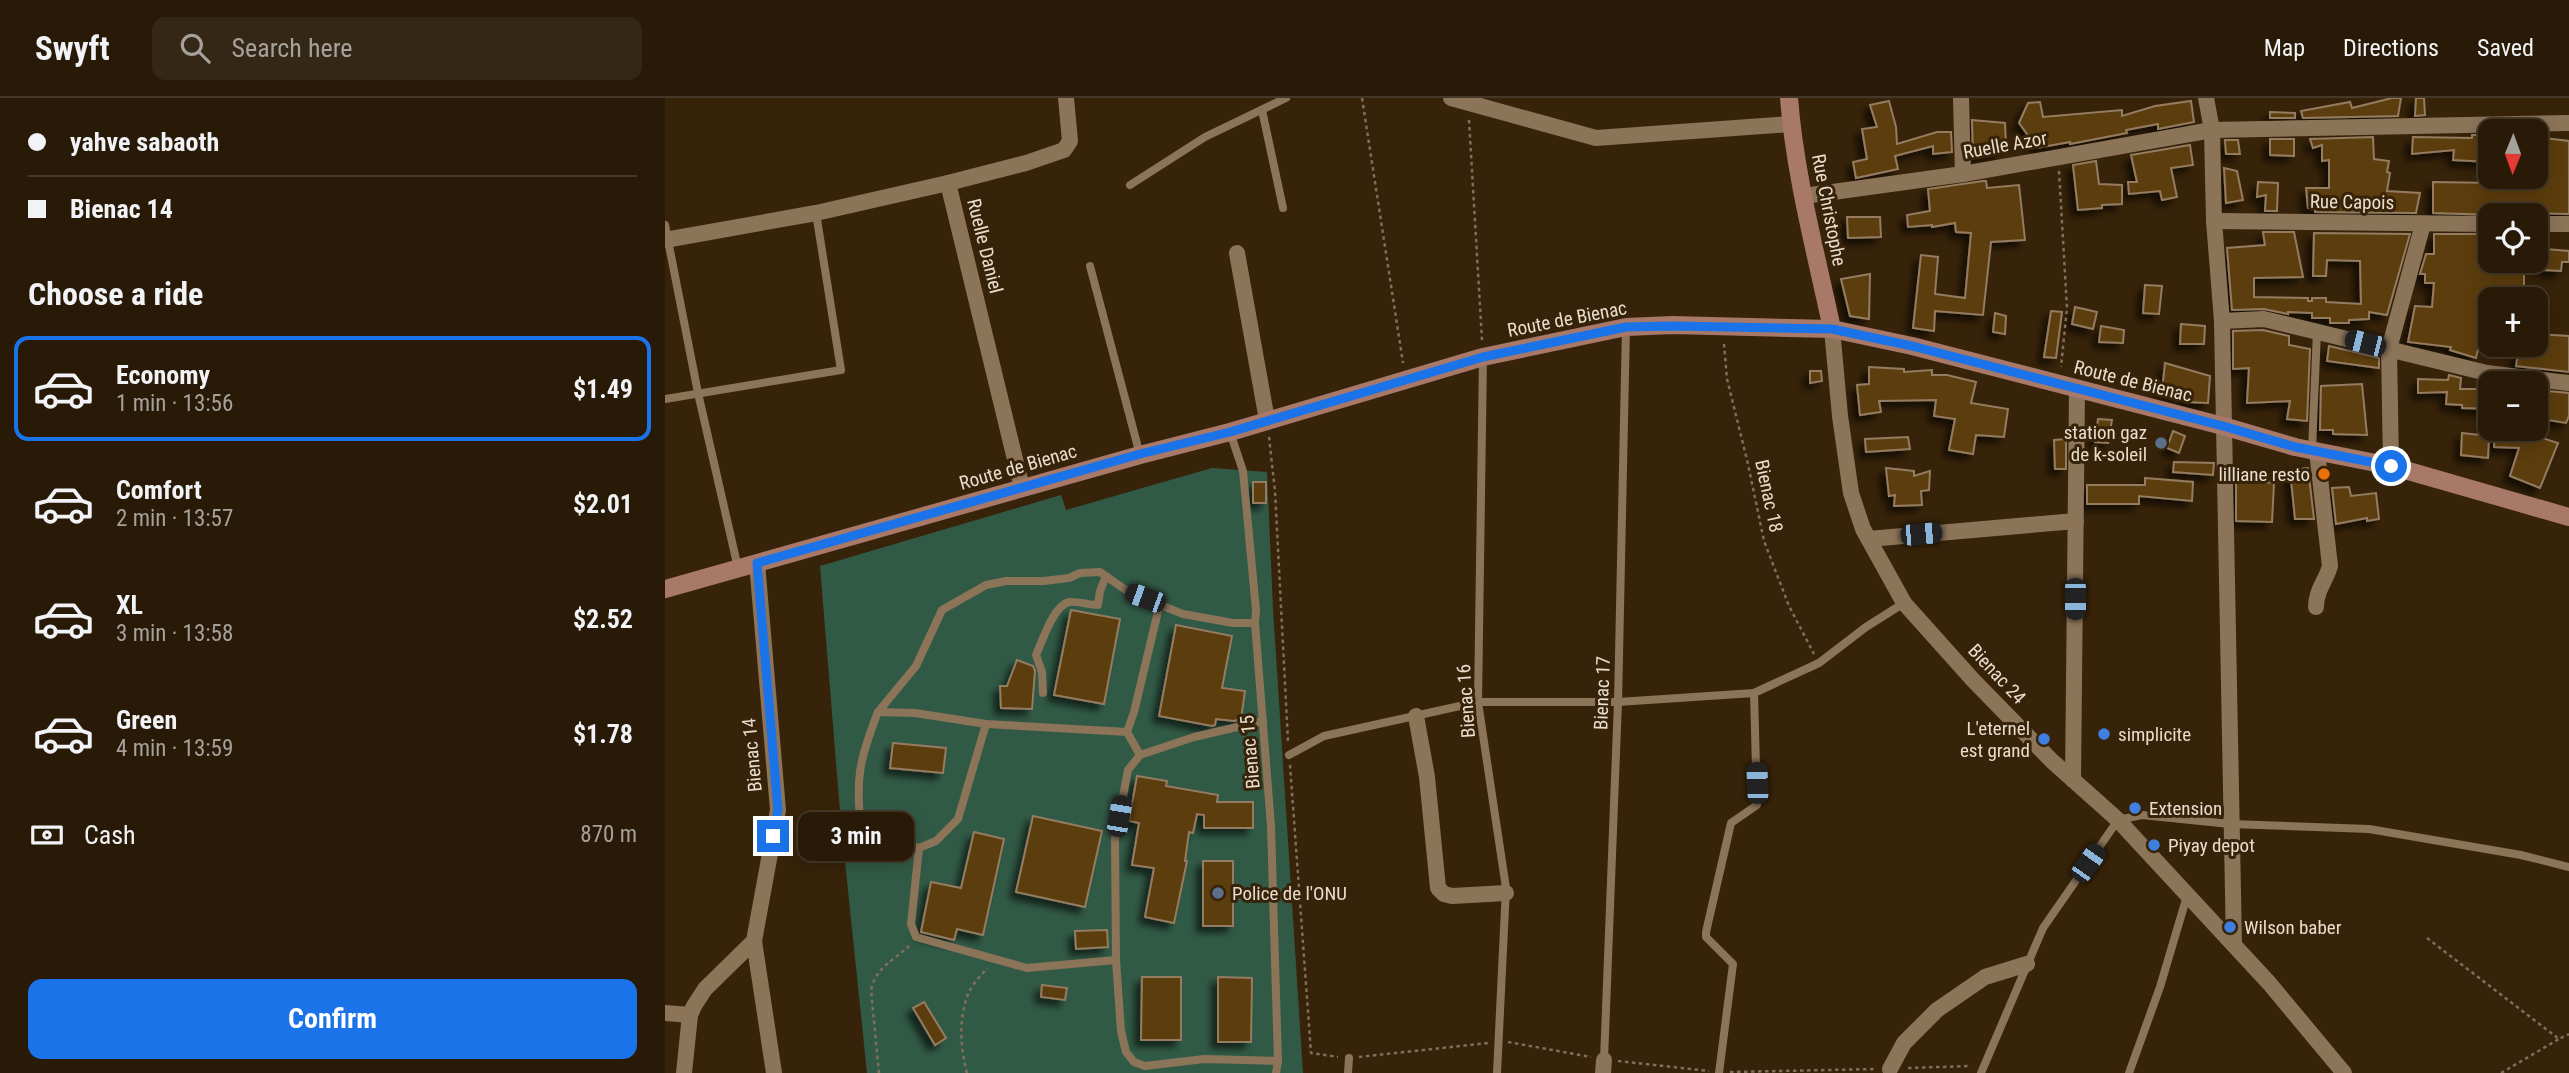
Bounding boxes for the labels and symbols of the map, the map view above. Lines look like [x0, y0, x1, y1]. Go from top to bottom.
north arrow [2478, 119, 2548, 189]
street label: Ruelle Azor [1961, 126, 2049, 164]
street label: Rue Christophe [1807, 152, 1851, 268]
street label: Rue Capois [2310, 190, 2394, 214]
street label: Ruelle Daniel [962, 196, 1008, 296]
street label: Route de Bienac [1505, 296, 1629, 342]
car [2343, 328, 2388, 358]
street label: Route de Bienac [2071, 355, 2195, 407]
place label: station gaz de k-soleil [2064, 421, 2147, 466]
marker: station gaz de k-soleil [2153, 435, 2169, 451]
street label: Route de Bienac [957, 439, 1080, 495]
route start [2375, 450, 2407, 482]
street label: Bienac 18 [1750, 457, 1788, 535]
place label: lilliane resto [2218, 463, 2310, 486]
marker: lilliane resto [2316, 466, 2332, 482]
car [1900, 522, 1943, 546]
car [2065, 578, 2086, 620]
car [1122, 581, 1169, 615]
street label: Bienac 24 [1963, 639, 2031, 709]
street label: Bienac 17 [1589, 656, 1615, 730]
street label: Bienac 16 [1452, 663, 1480, 739]
street label: Bienac 15 [1235, 714, 1265, 790]
street label: Bienac 14 [737, 717, 767, 793]
place label: L'eternel est grand [1960, 717, 2030, 762]
place label: simplicite [2118, 723, 2191, 746]
marker: simplicite [2096, 726, 2112, 742]
marker: L'eternel est grand [2036, 731, 2052, 747]
car [1746, 762, 1769, 804]
car [1106, 793, 1133, 839]
place label: Extension [2149, 797, 2222, 820]
marker: Extension [2127, 800, 2143, 816]
callout: 3 min [797, 812, 913, 860]
route end [757, 820, 789, 852]
place label: Piyay depot [2168, 834, 2255, 857]
marker: Piyay depot [2146, 837, 2162, 853]
car [2068, 840, 2109, 886]
place label: Police de l'ONU [1232, 882, 1347, 905]
marker: Police de l'ONU [1210, 885, 1226, 901]
place label: Wilson baber [2244, 916, 2342, 939]
marker: Wilson baber [2222, 919, 2238, 935]

